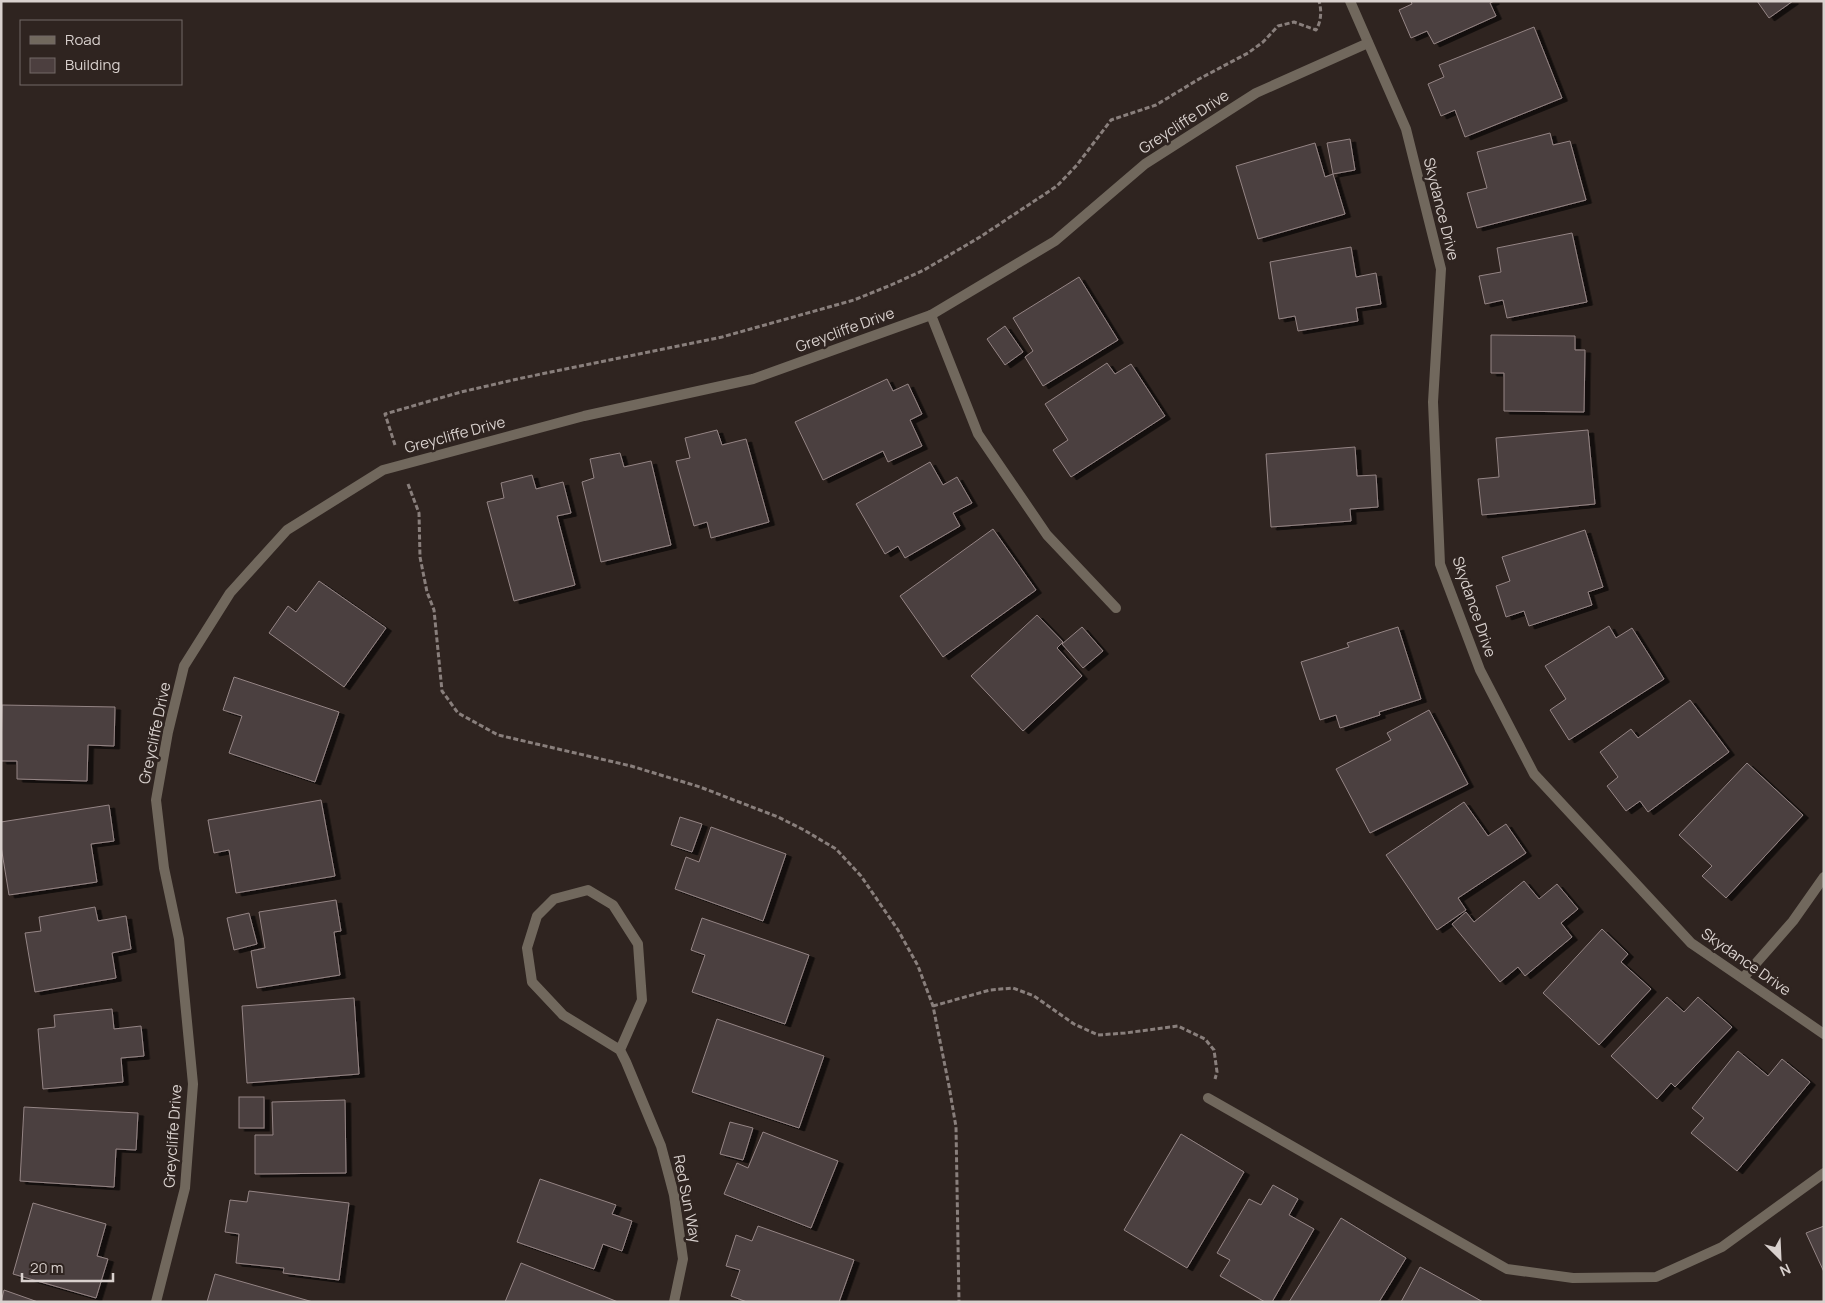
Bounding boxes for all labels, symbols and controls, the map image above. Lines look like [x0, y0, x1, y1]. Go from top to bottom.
legend [20, 20, 182, 85]
text: Road [65, 29, 101, 50]
text: Building [65, 54, 120, 75]
street label: Greycliffe Drive [1135, 84, 1233, 159]
street label: Skydance Drive [1419, 155, 1464, 263]
street label: Greycliffe Drive [793, 302, 897, 357]
street label: Greycliffe Drive [402, 411, 508, 458]
street label: Skydance Drive [1447, 554, 1502, 660]
street label: Greycliffe Drive [133, 680, 176, 786]
street label: Skydance Drive [1697, 923, 1796, 1001]
street label: Greycliffe Drive [158, 1083, 187, 1188]
street label: Red Sun Way [669, 1153, 706, 1245]
north arrow [1755, 1233, 1805, 1283]
scale bar [22, 1250, 114, 1282]
text: 20 m [30, 1257, 63, 1278]
text: N [1777, 1260, 1794, 1281]

